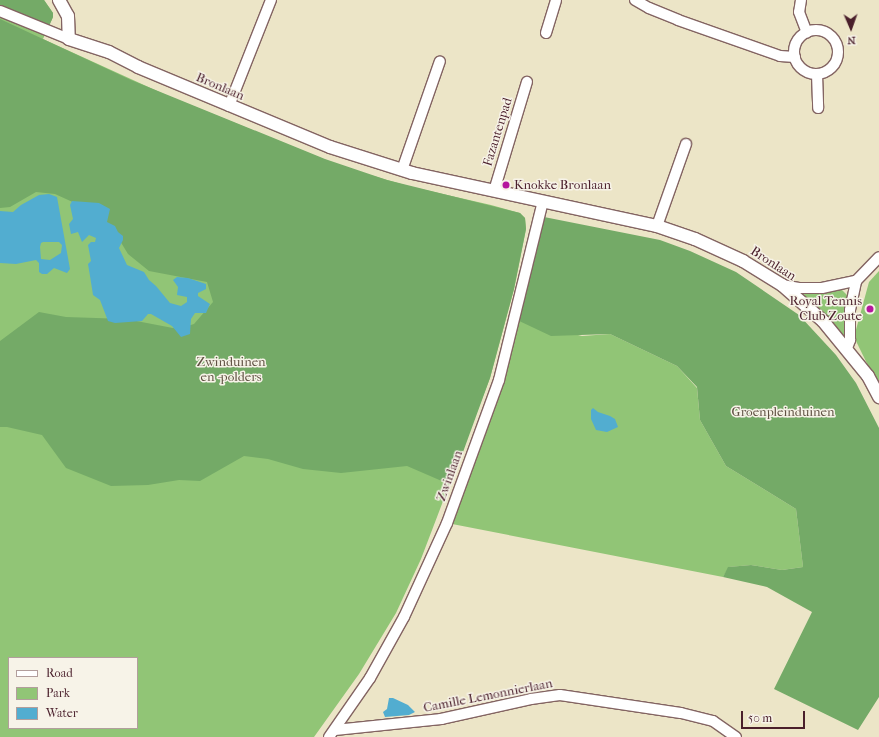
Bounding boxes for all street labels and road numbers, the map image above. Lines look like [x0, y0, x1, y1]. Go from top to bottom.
street label: Bronlaan [193, 70, 247, 104]
street label: Fazantenpad [480, 96, 516, 168]
street label: Bronlaan [747, 244, 799, 284]
street label: Zwinlaan [434, 449, 466, 503]
street label: Camille Lemonnierlaan [422, 676, 554, 716]

